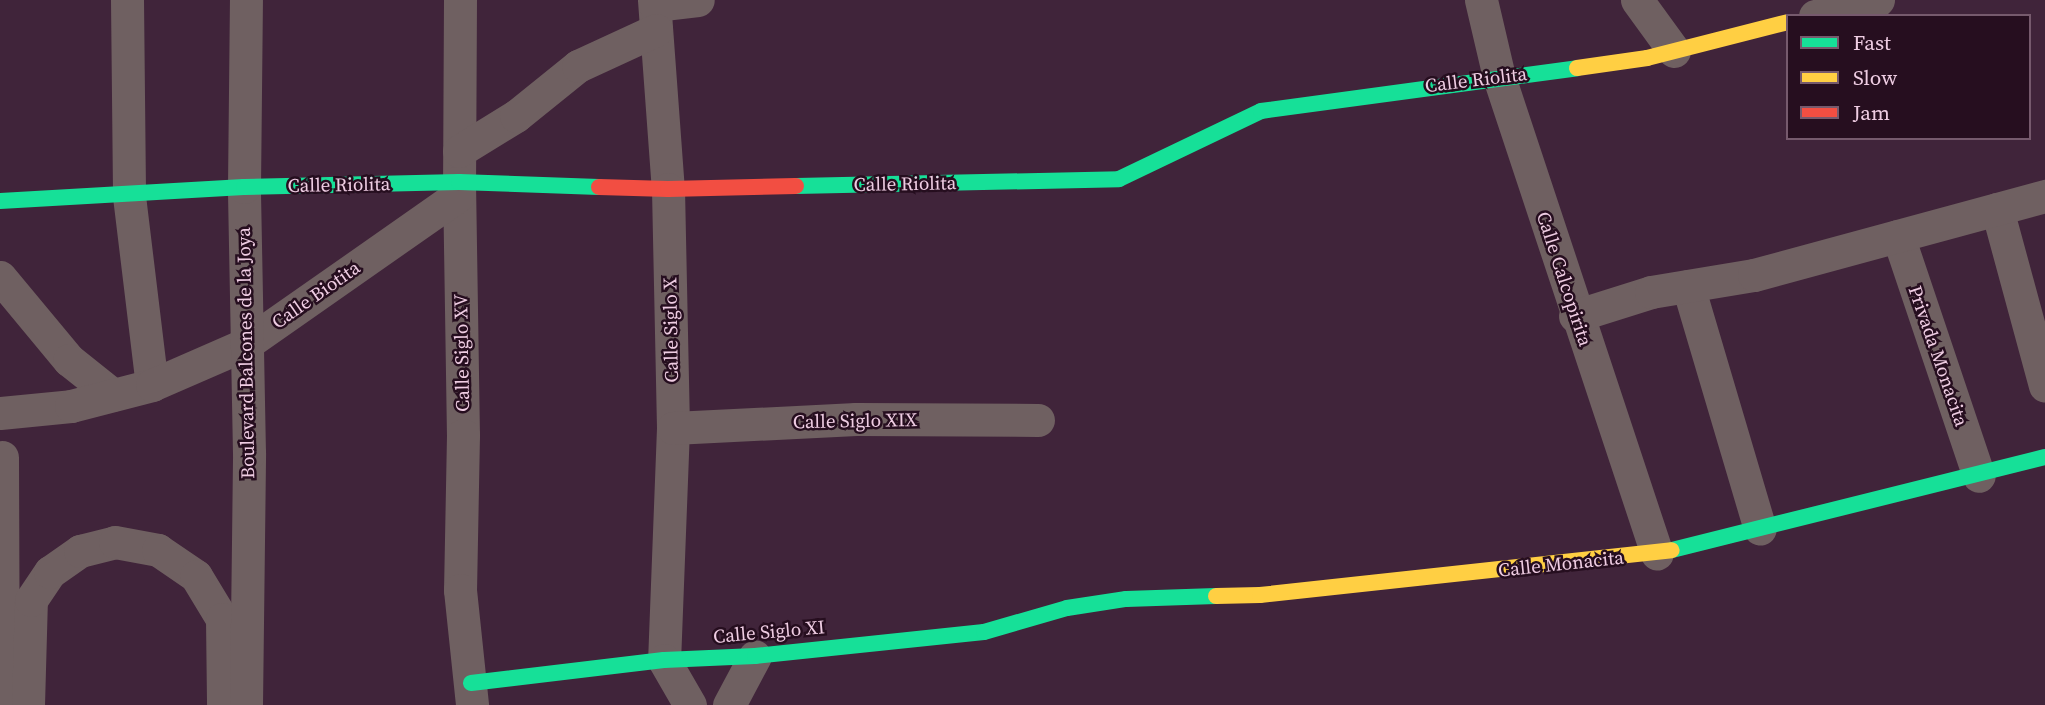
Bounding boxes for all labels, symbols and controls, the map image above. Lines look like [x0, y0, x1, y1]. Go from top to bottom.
legend [1786, 14, 2031, 140]
text: Fast [1853, 28, 1891, 57]
street label: Calle Riolita [1424, 62, 1528, 98]
text: Slow [1853, 63, 1897, 92]
text: Jam [1853, 98, 1890, 127]
street label: Calle Riolita [854, 172, 956, 196]
street label: Calle Riolita [288, 173, 390, 197]
street label: Calle Calcopirita [1531, 209, 1597, 349]
street label: Boulevard Balcones de la Joya [232, 227, 260, 479]
street label: Calle Biotita [267, 256, 365, 334]
street label: Calle Siglo X [659, 277, 683, 383]
street label: Privada Monacita [1903, 283, 1973, 429]
street label: Calle Siglo XV [450, 294, 474, 412]
street label: Calle Siglo XIX [793, 409, 917, 433]
street label: Calle Monacita [1497, 546, 1625, 582]
street label: Calle Siglo XI [712, 616, 826, 648]

